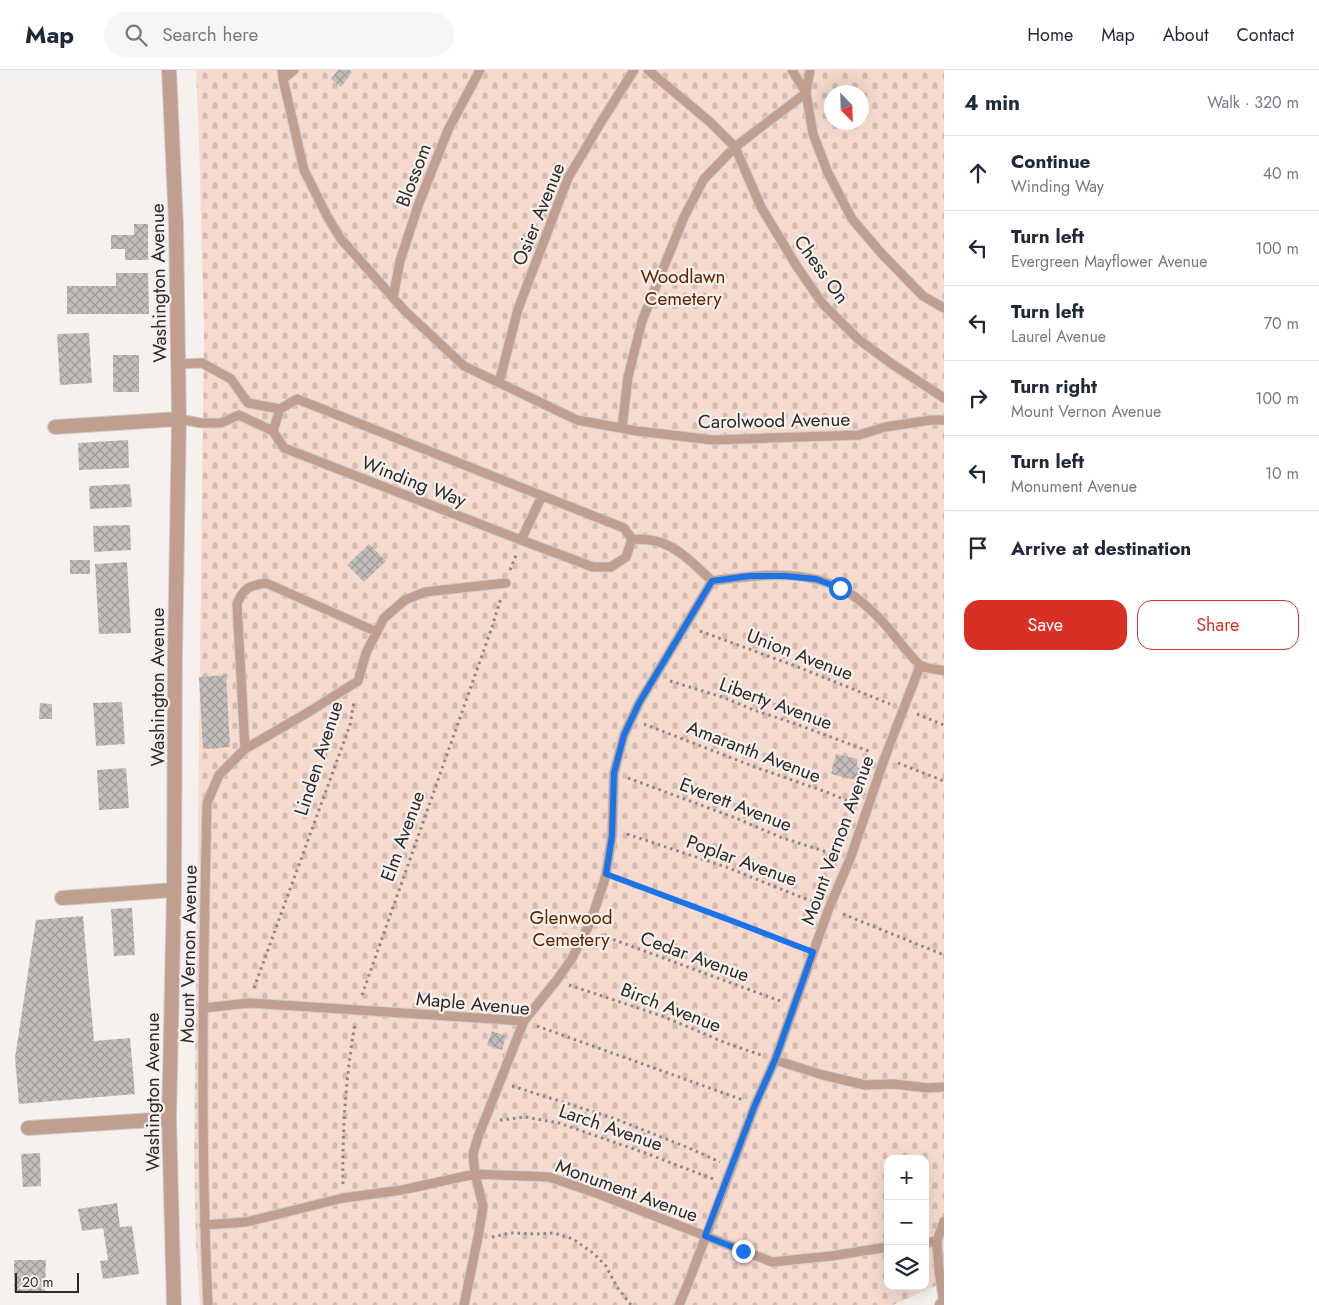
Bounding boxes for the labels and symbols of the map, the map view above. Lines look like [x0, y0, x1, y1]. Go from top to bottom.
north arrow [824, 85, 869, 130]
street label: Blossom [389, 140, 438, 211]
street label: Osier Avenue [506, 158, 571, 270]
street label: Washington Avenue [144, 203, 173, 363]
street label: Chess On [788, 229, 856, 309]
park label: Woodlawn Cemetery [640, 263, 726, 312]
street label: Carolwood Avenue [698, 406, 851, 435]
street label: Winding Way [357, 449, 471, 514]
route start [829, 577, 852, 600]
street label: Washington Avenue [144, 607, 171, 767]
street label: Union Avenue [743, 622, 857, 687]
street label: Liberty Avenue [716, 671, 836, 736]
street label: Linden Avenue [287, 697, 350, 819]
street label: Amaranth Avenue [683, 713, 825, 790]
street label: Mount Vernon Avenue [794, 751, 881, 929]
street label: Everett Avenue [676, 771, 796, 838]
street label: Elm Avenue [374, 787, 431, 885]
street label: Poplar Avenue [683, 828, 801, 893]
street label: Mount Vernon Avenue [173, 864, 204, 1043]
park label: Glenwood Cemetery [530, 904, 612, 953]
street label: Cedar Avenue [637, 924, 753, 989]
street label: Birch Avenue [617, 976, 725, 1039]
street label: Maple Avenue [415, 985, 531, 1022]
street label: Washington Avenue [139, 1012, 166, 1172]
street label: Larch Avenue [555, 1097, 666, 1158]
street label: Monument Avenue [552, 1152, 702, 1229]
route end [732, 1240, 755, 1263]
scale bar [15, 1270, 79, 1293]

